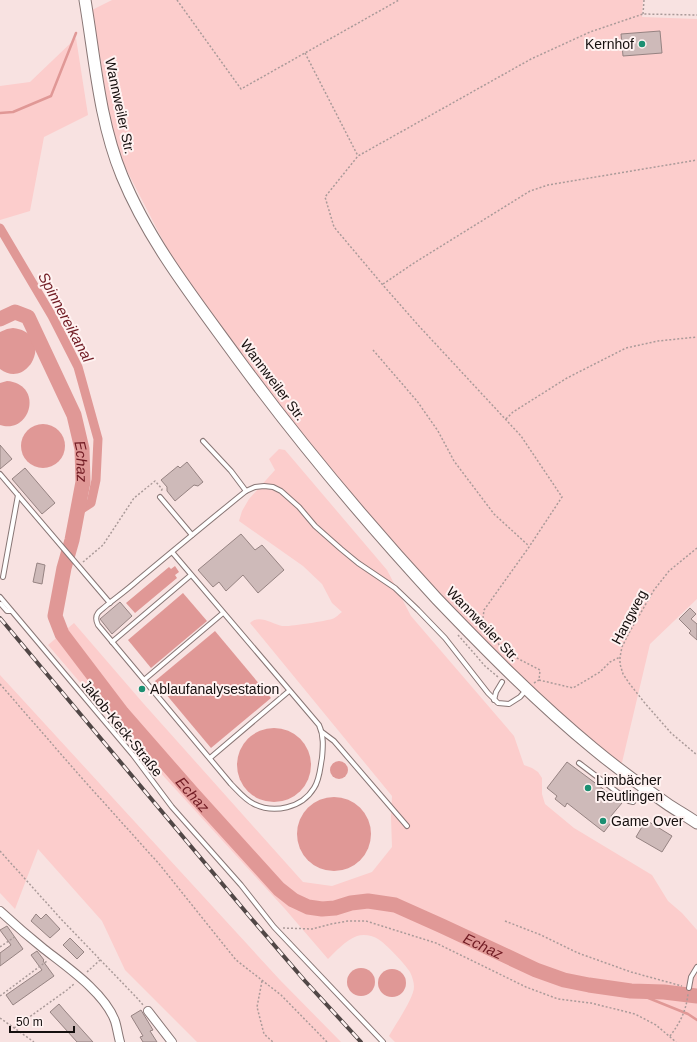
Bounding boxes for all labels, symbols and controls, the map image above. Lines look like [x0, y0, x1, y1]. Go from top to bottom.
place label: Kernhof [585, 36, 634, 52]
marker: Kernhof [637, 39, 647, 49]
street label: Wannweiler Str. [102, 57, 138, 155]
water label: Spinnereikanal [35, 269, 97, 365]
street label: Wannweiler Str. [237, 336, 309, 424]
water label: Echaz [72, 439, 92, 483]
street label: Wannweiler Str. [443, 583, 523, 665]
street label: Hangweg [608, 587, 650, 647]
street label: Jakob-Keck-Straße [78, 676, 166, 780]
place label: Ablaufanalysestation [150, 681, 279, 697]
marker: Ablaufanalysestation [137, 684, 147, 694]
place label: Limbächer Reutlingen [596, 772, 663, 804]
water label: Echaz [173, 773, 214, 816]
marker: Limbächer Reutlingen [583, 783, 593, 793]
place label: Game Over [611, 813, 684, 829]
marker: Game Over [598, 816, 608, 826]
water label: Echaz [461, 929, 506, 962]
scale bar [10, 1008, 74, 1034]
text: 50 m [16, 1015, 43, 1029]

